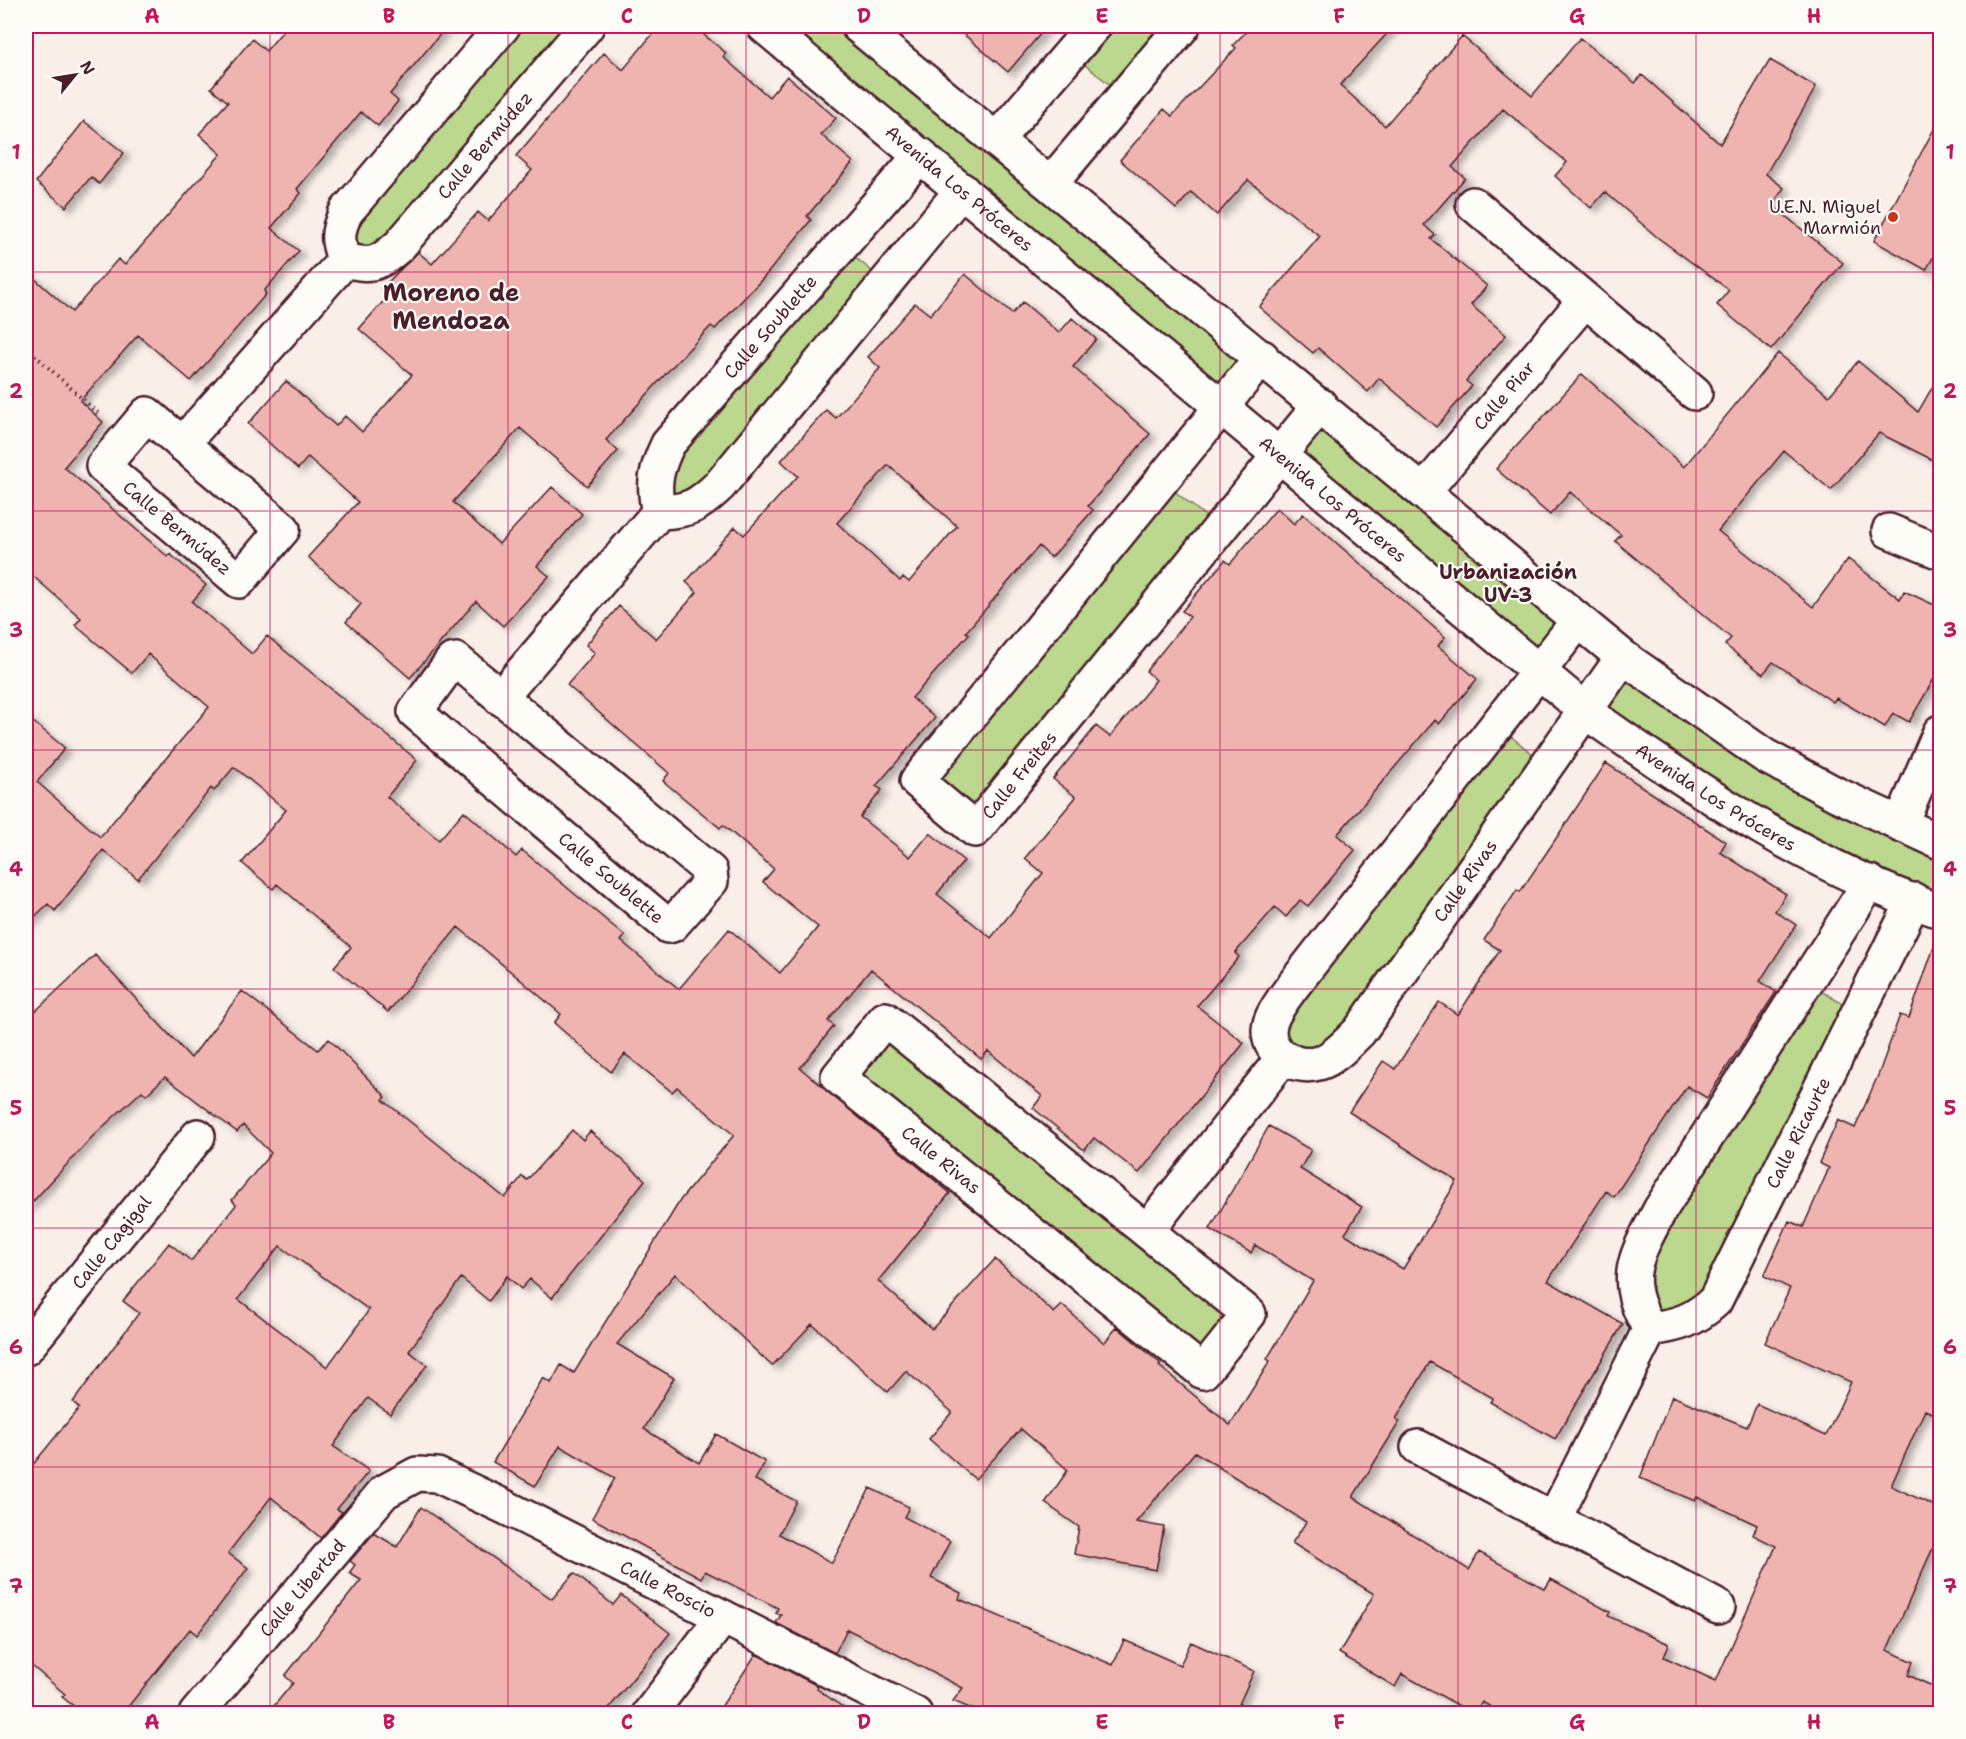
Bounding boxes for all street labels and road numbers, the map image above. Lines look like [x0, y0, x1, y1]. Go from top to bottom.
street label: Calle Bermúdez [432, 86, 538, 204]
street label: Avenida Los Próceres [880, 120, 1038, 257]
street label: Calle Soublette [718, 270, 823, 384]
street label: Calle Piar [1468, 356, 1540, 435]
street label: Avenida Los Próceres [1254, 431, 1412, 568]
street label: Calle Bermúdez [118, 475, 236, 581]
street label: Calle Freites [976, 726, 1062, 824]
street label: Avenida Los Próceres [1631, 738, 1800, 857]
street label: Calle Soublette [553, 827, 669, 929]
street label: Calle Rivas [1428, 835, 1503, 927]
street label: Calle Ricaurte [1761, 1073, 1836, 1193]
street label: Calle Rivas [896, 1121, 986, 1199]
street label: Calle Cagigal [66, 1190, 157, 1294]
street label: Calle Libertad [254, 1534, 351, 1642]
street label: Calle Roscio [616, 1555, 720, 1623]

